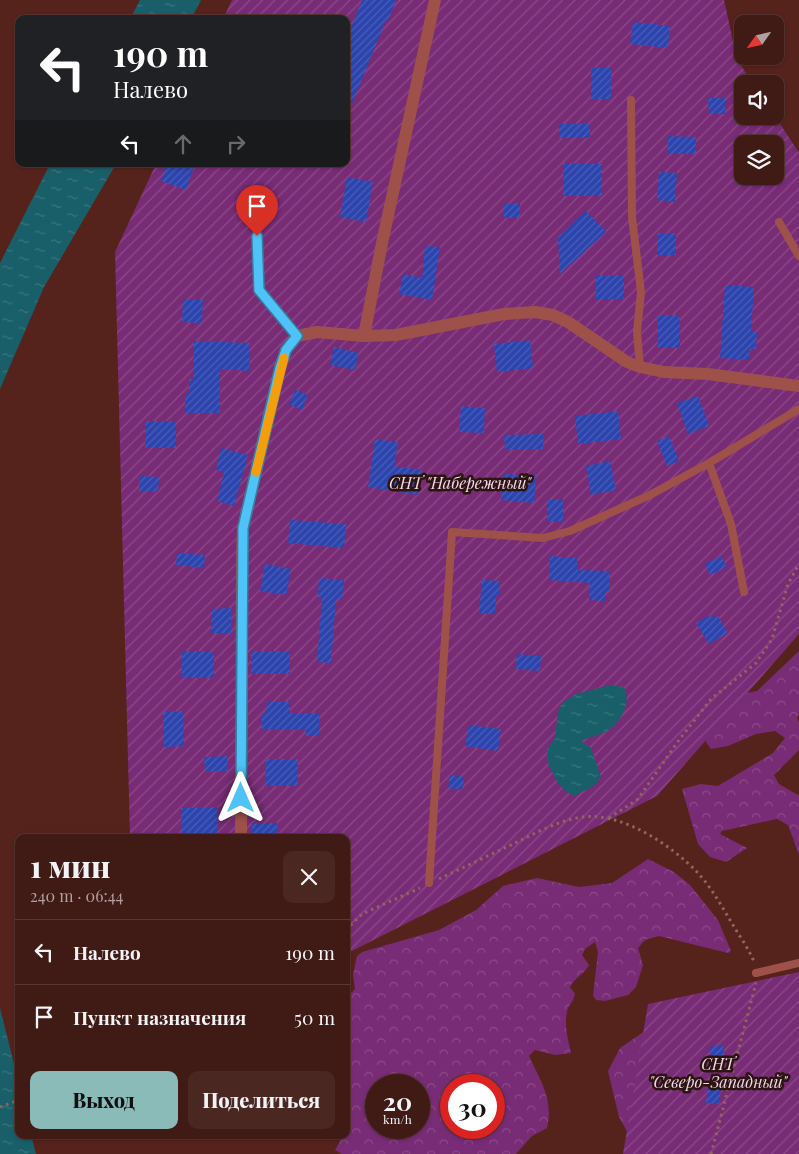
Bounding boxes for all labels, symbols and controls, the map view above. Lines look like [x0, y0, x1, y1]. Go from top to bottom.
north arrow [734, 15, 784, 65]
map controls [734, 15, 784, 185]
text: 190 m [113, 29, 208, 76]
icon: left [30, 35, 95, 100]
text: Налево [113, 74, 188, 104]
button: sound [734, 75, 784, 125]
icon: left [116, 130, 144, 158]
icon: ahead [169, 130, 197, 158]
icon: right [222, 130, 250, 158]
button: layers [734, 135, 784, 185]
pin [236, 185, 278, 236]
icon: arrive [243, 192, 271, 220]
park label: СНТ "Набережный" [389, 472, 532, 493]
position arrow [214, 771, 266, 823]
text: 1 мин [30, 846, 110, 886]
button: close [283, 851, 335, 903]
text: 240 m · 06:44 [30, 885, 124, 906]
icon: left [30, 938, 58, 966]
text: Налево [73, 939, 141, 965]
text: 190 m [285, 939, 335, 965]
icon: arrive [30, 1003, 58, 1031]
text: Пункт назначения [73, 1004, 246, 1030]
text: 50 m [294, 1004, 335, 1030]
park label: СНТ "Северо-Западный" [649, 1053, 788, 1092]
button: Выход [30, 1071, 178, 1129]
button: Поделиться [188, 1071, 335, 1129]
speed limit sign: 30 [440, 1074, 505, 1139]
text: 20 [383, 1084, 412, 1117]
text: km/h [383, 1111, 412, 1127]

